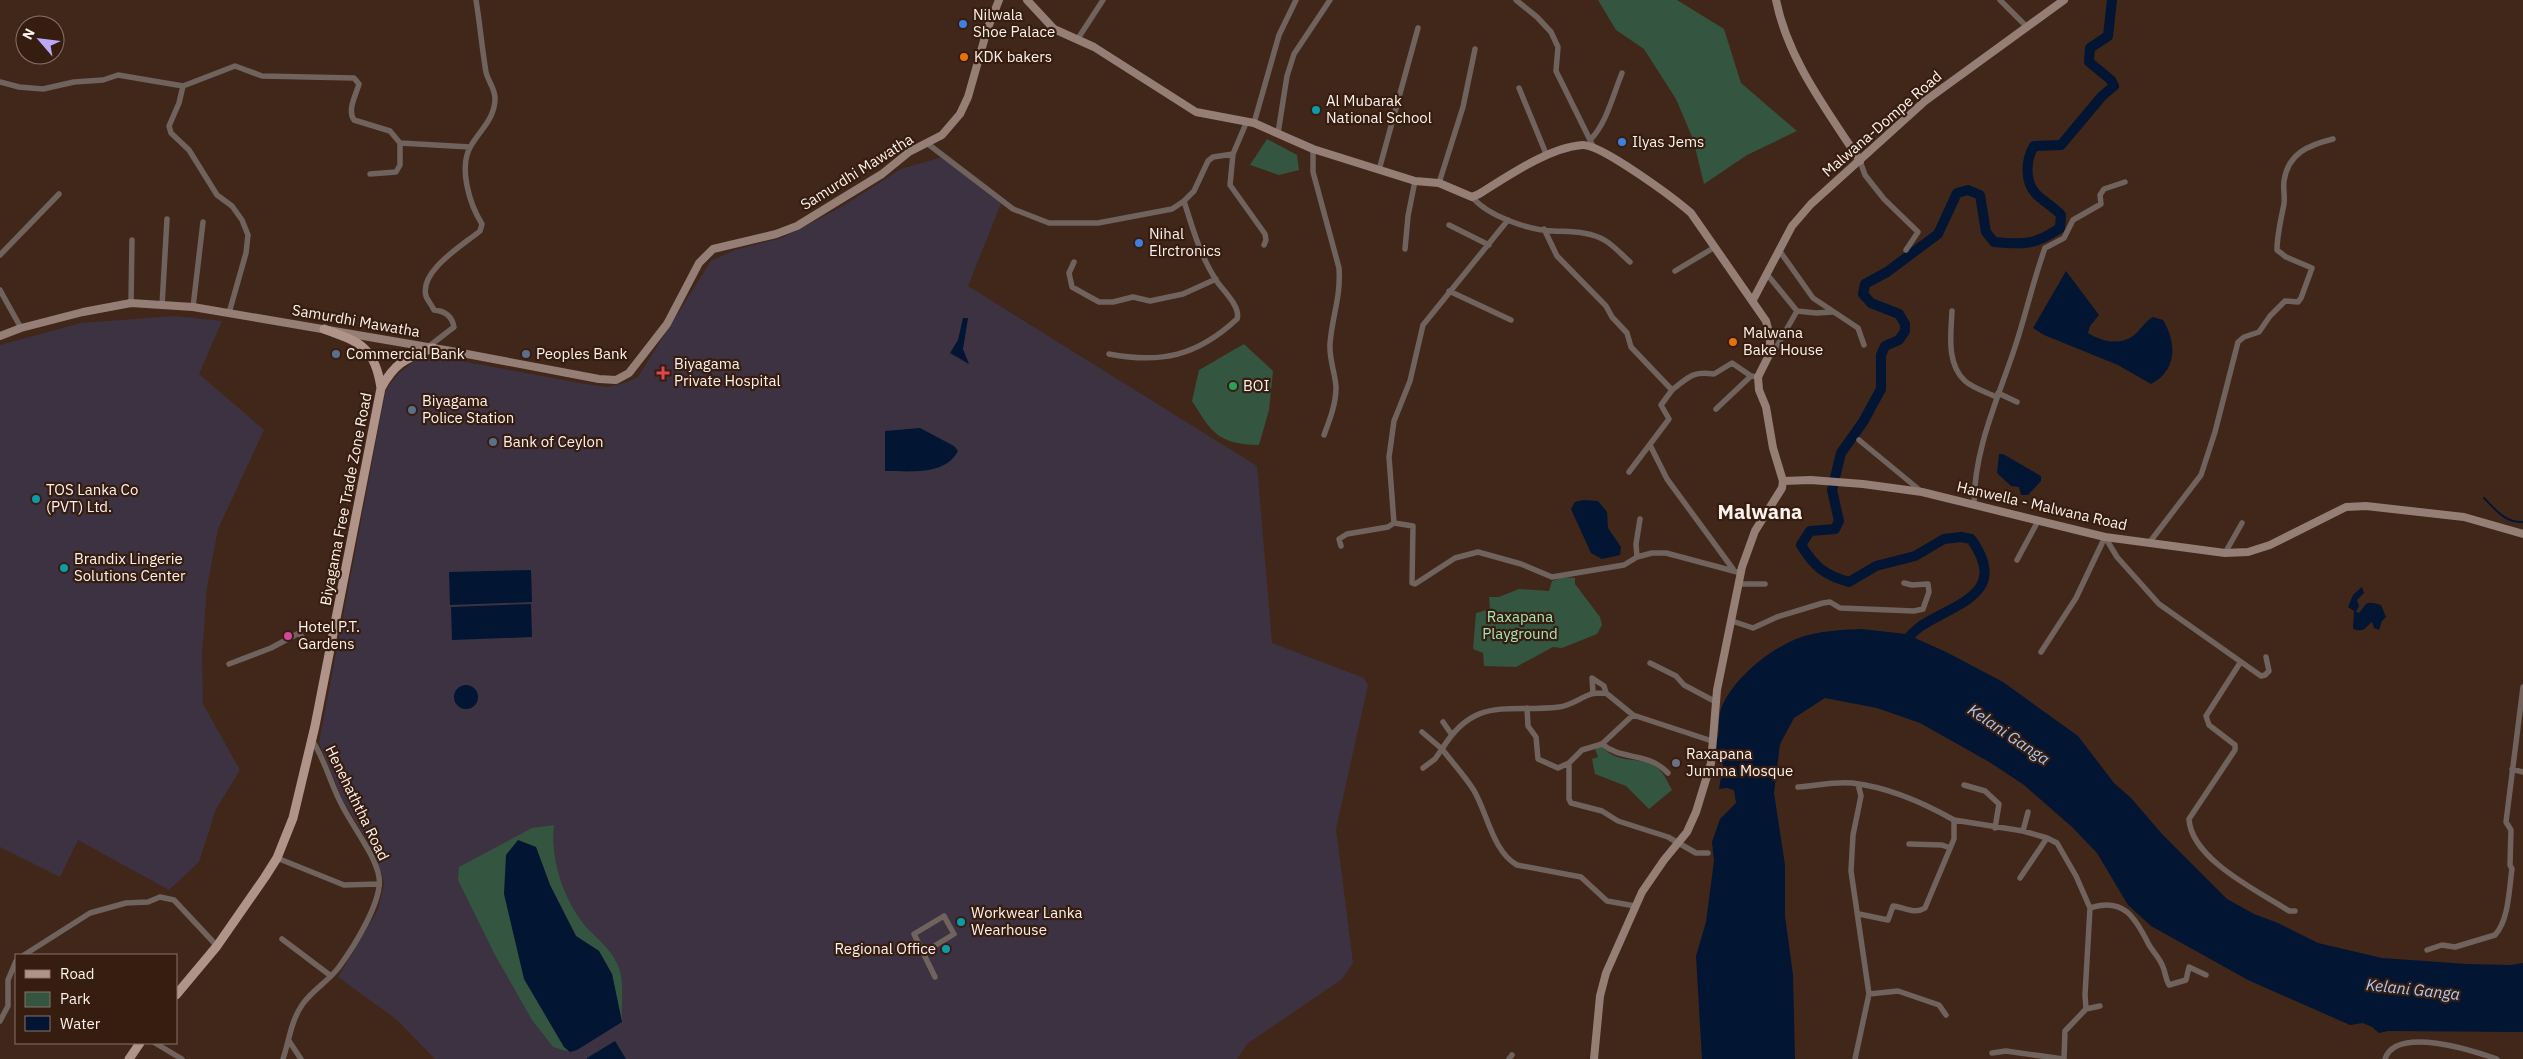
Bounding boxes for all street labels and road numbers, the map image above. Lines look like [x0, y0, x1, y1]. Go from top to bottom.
street label: Malwana-Dompe Road [1818, 66, 1945, 181]
street label: Samurdhi Mawatha [797, 129, 917, 214]
street label: Samurdhi Mawatha [291, 300, 422, 341]
street label: Biyagama Free Trade Zone Road [316, 391, 375, 607]
street label: Hanwella - Malwana Road [1955, 477, 2129, 534]
street label: Henehaththa Road [321, 742, 394, 863]

